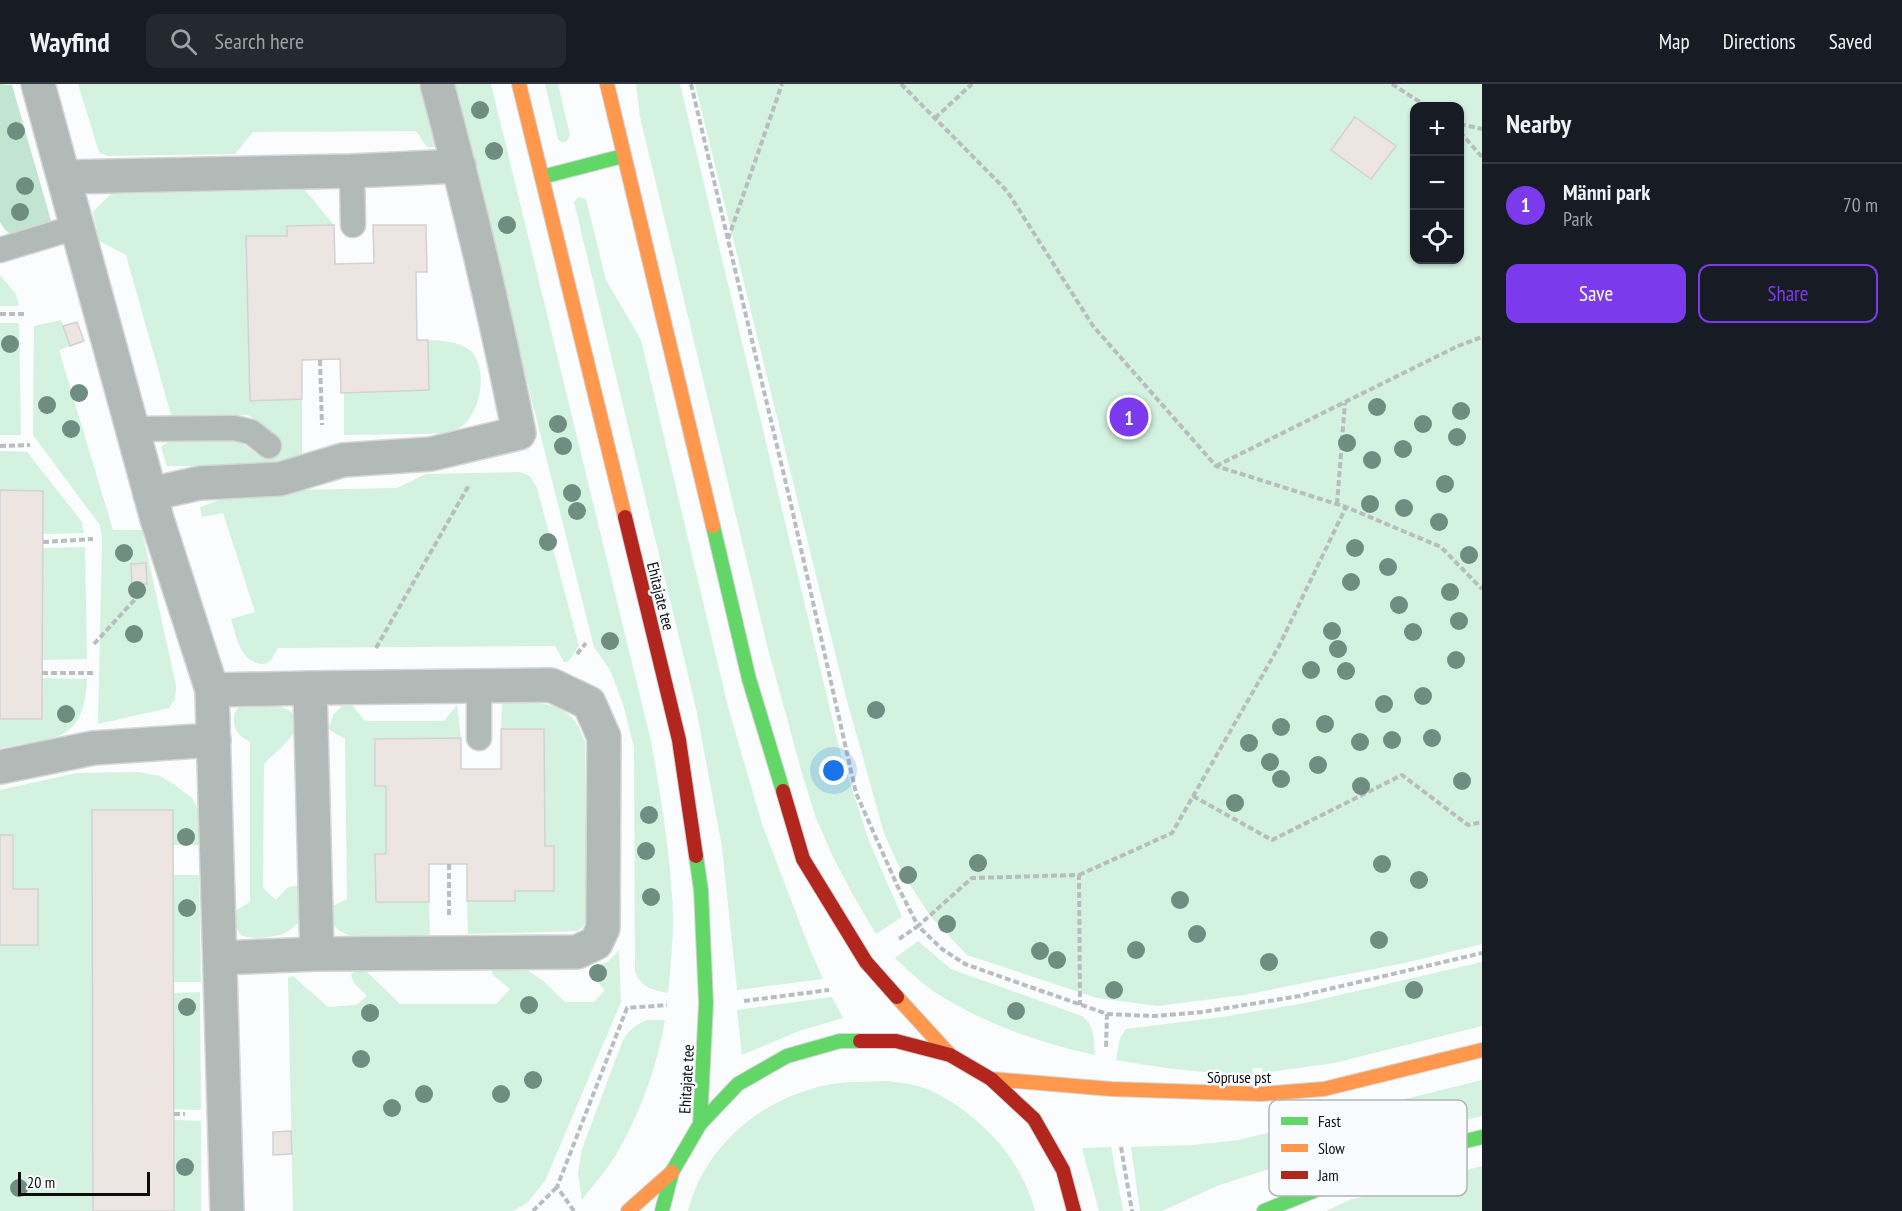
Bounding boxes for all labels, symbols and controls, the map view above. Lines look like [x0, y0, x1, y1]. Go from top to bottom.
search box [146, 14, 566, 68]
text: Wayfind [30, 23, 110, 60]
icon: search [167, 25, 200, 58]
text: Search here [215, 27, 304, 55]
text: Map [1659, 28, 1690, 55]
text: Directions [1723, 28, 1796, 55]
text: Saved [1829, 28, 1872, 55]
map controls [1410, 102, 1464, 264]
button: + [1410, 102, 1464, 156]
text: Nearby [1506, 107, 1571, 140]
button: − [1410, 156, 1464, 210]
text: Männi park [1563, 178, 1650, 206]
text: 1 [1521, 192, 1530, 218]
text: 70 m [1843, 192, 1878, 218]
text: Park [1563, 206, 1593, 232]
button: locate [1410, 210, 1464, 264]
button: Save [1506, 264, 1686, 323]
button: Share [1698, 264, 1878, 323]
pin: 1 [1110, 394, 1148, 440]
street label: Ehitajate tee [643, 560, 679, 632]
your location [819, 756, 848, 785]
street label: Ehitajate tee [674, 1044, 698, 1114]
street label: Sõpruse pst [1207, 1067, 1272, 1087]
legend [1269, 1100, 1467, 1196]
text: Fast [1318, 1111, 1341, 1131]
text: Slow [1318, 1138, 1345, 1158]
text: Jam [1317, 1165, 1339, 1185]
scale bar [18, 1169, 150, 1196]
text: 20 m [27, 1172, 55, 1192]

